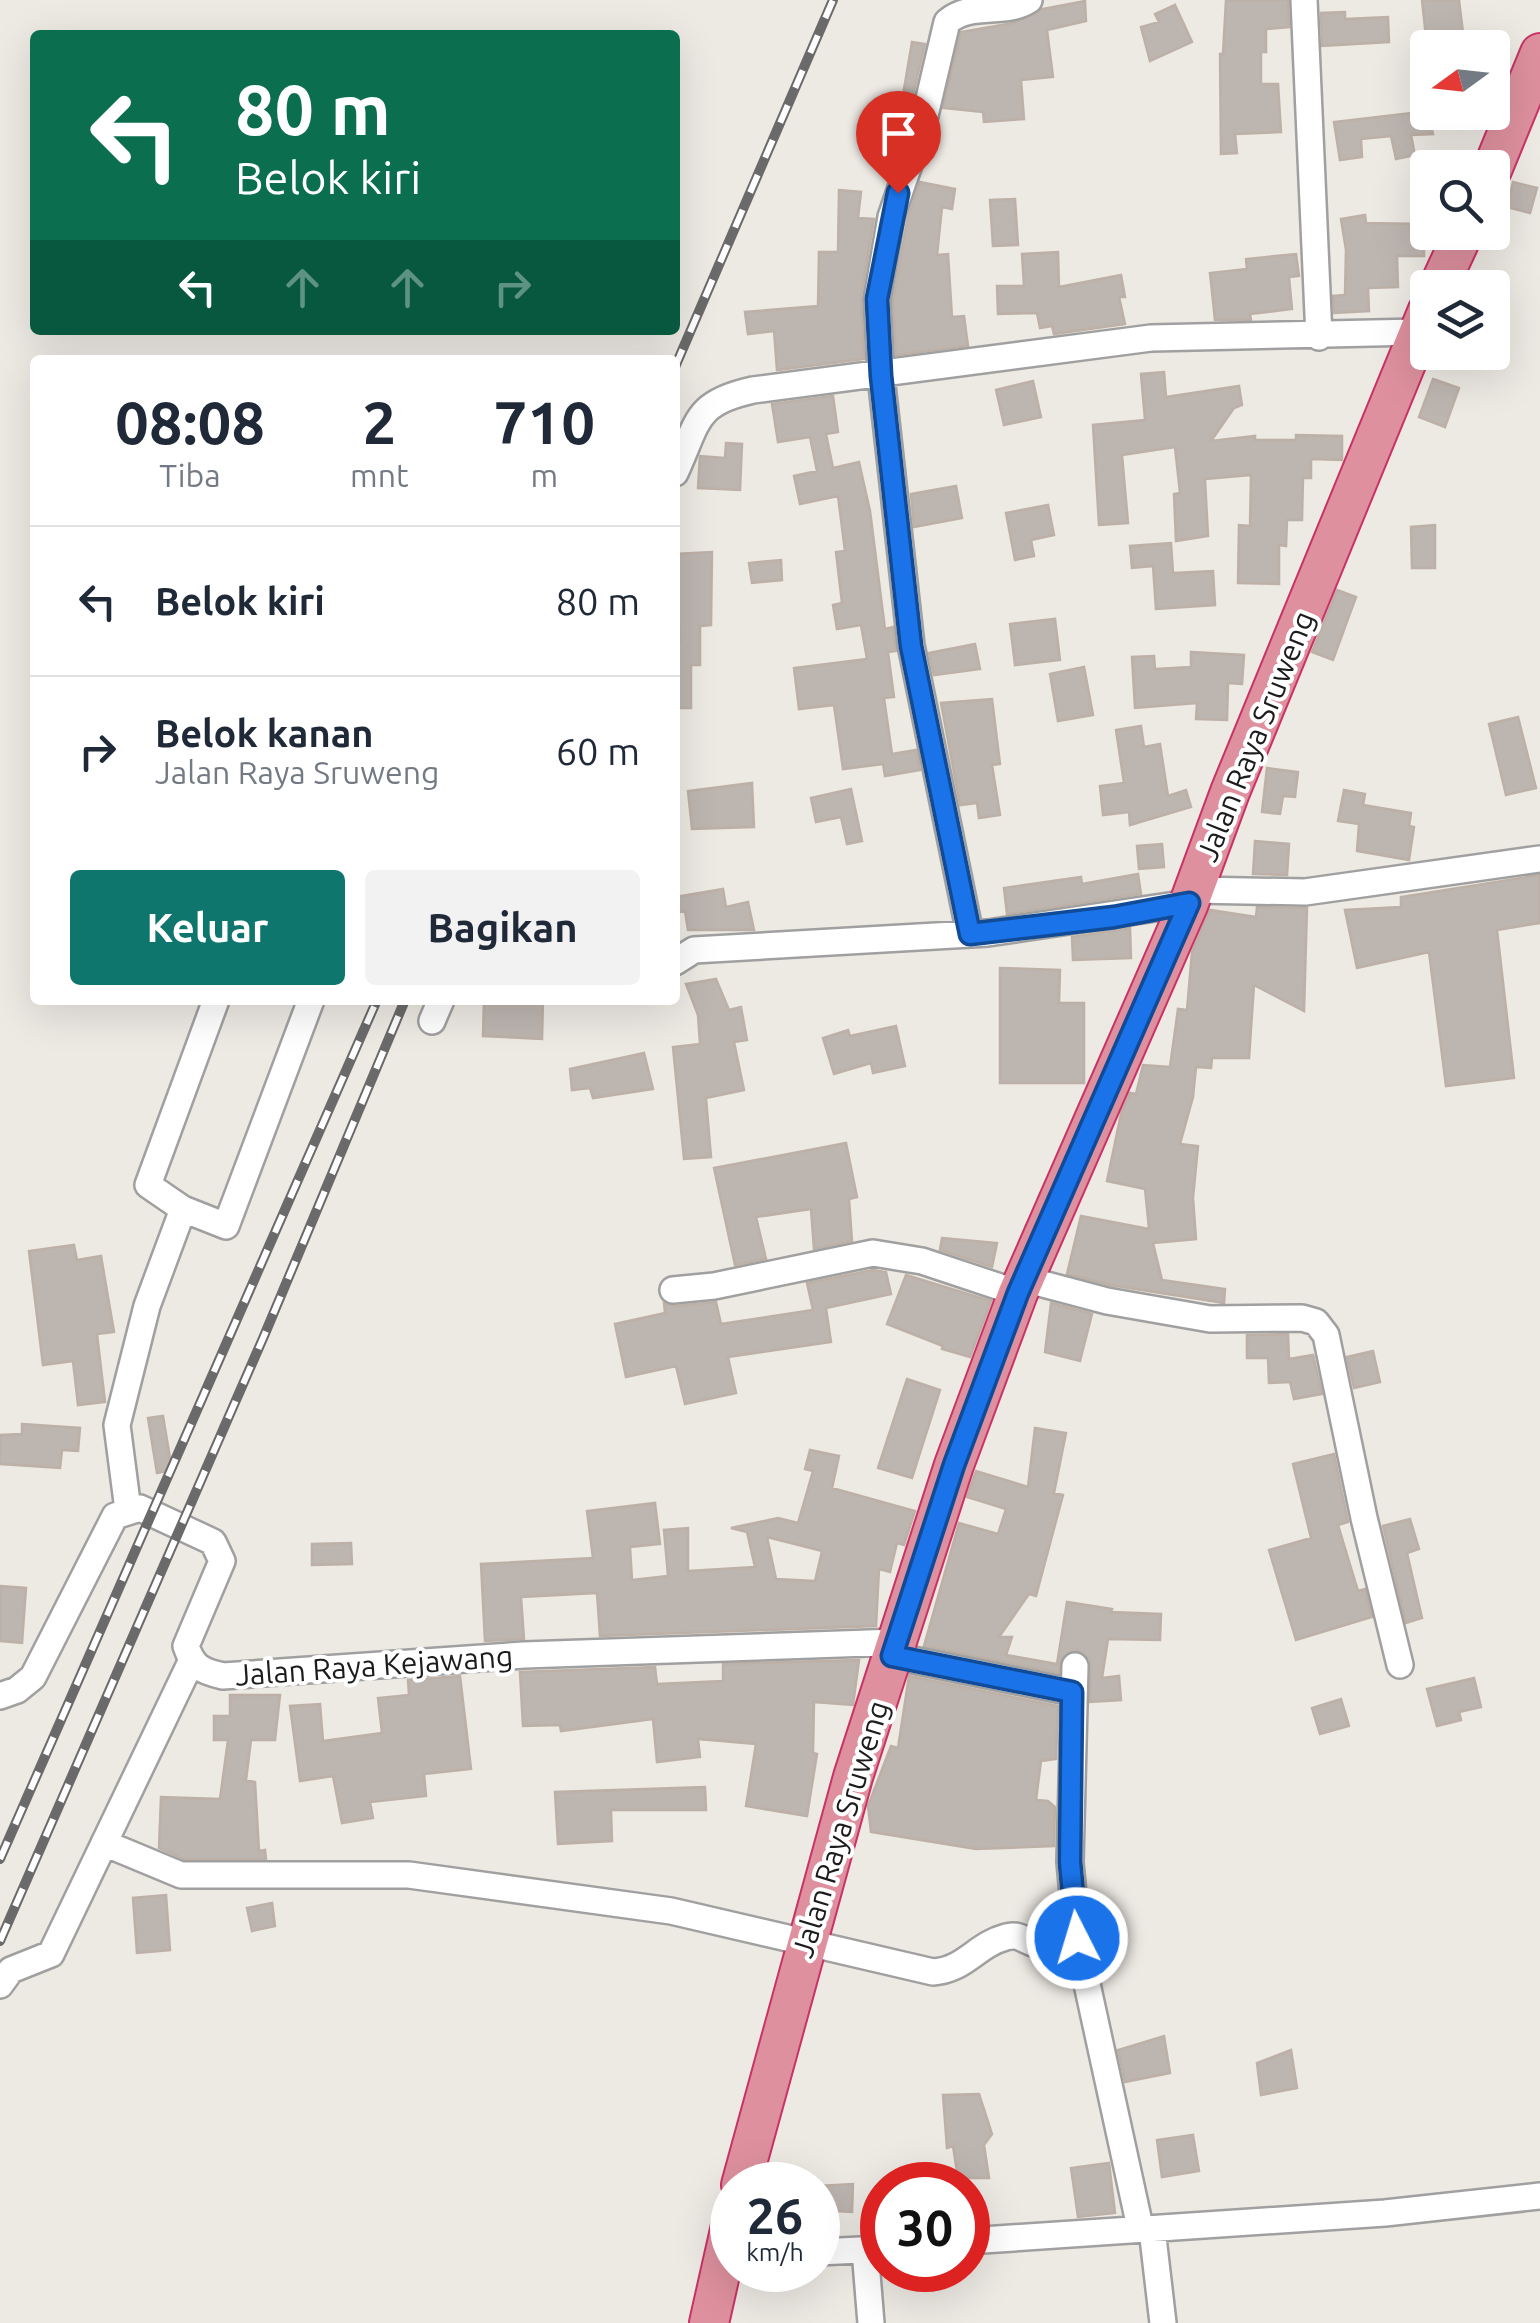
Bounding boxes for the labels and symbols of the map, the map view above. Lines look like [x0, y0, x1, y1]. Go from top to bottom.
north arrow [1410, 30, 1510, 130]
pin [856, 91, 941, 194]
street label: Jalan Raya Sruweng [1189, 606, 1321, 866]
street label: Jalan Raya Kejawang [234, 1638, 514, 1692]
street label: Jalan Raya Sruweng [785, 1697, 895, 1961]
position arrow [1025, 1886, 1129, 1990]
speed limit sign: 30 [860, 2162, 990, 2292]

